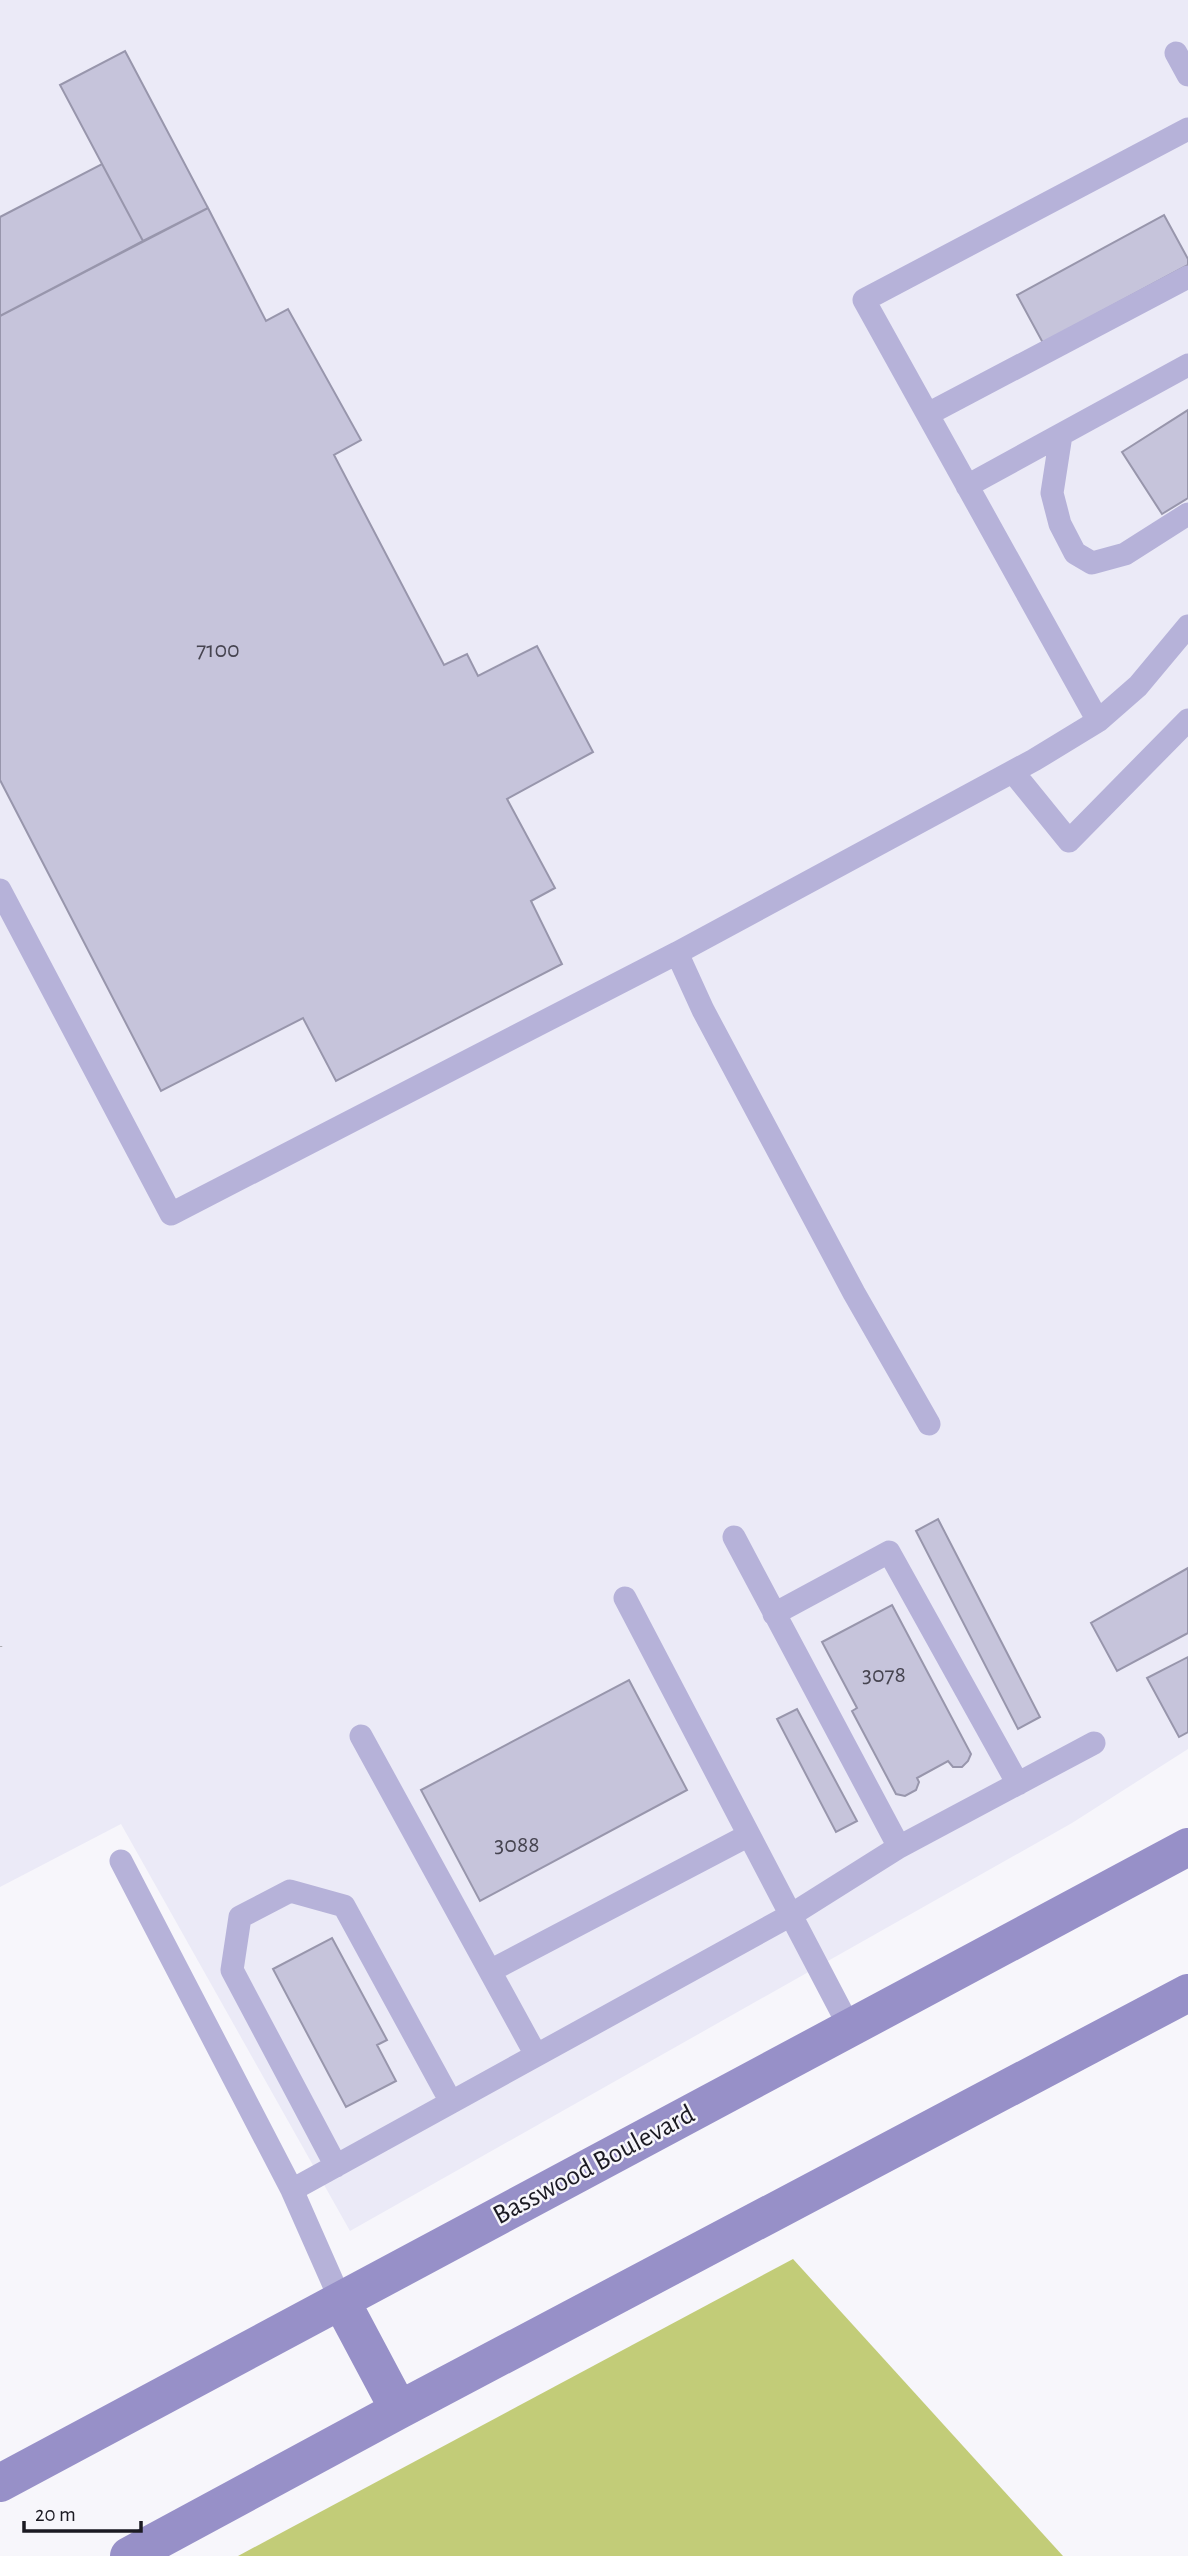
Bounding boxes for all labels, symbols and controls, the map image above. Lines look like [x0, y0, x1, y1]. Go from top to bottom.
house number: 7100 [196, 638, 240, 662]
house number: 3078 [862, 1663, 906, 1687]
house number: 3088 [494, 1833, 540, 1857]
street label: Basswood Boulevard [489, 2100, 699, 2230]
scale bar [24, 2490, 142, 2534]
text: 20 m [35, 2504, 76, 2525]

